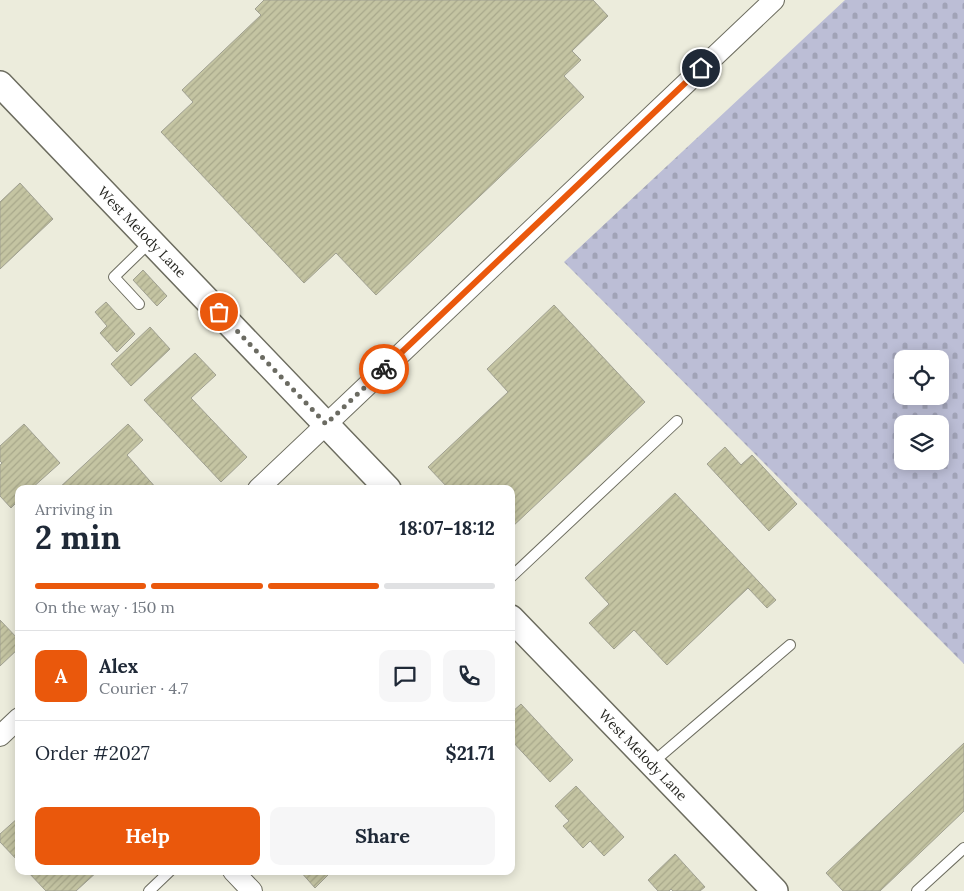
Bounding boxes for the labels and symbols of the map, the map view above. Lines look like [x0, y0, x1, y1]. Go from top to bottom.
pin [680, 47, 722, 89]
street label: West Melody Lane [94, 183, 190, 282]
pin [198, 291, 240, 333]
courier [359, 344, 409, 394]
street label: West Melody Lane [595, 706, 691, 805]

